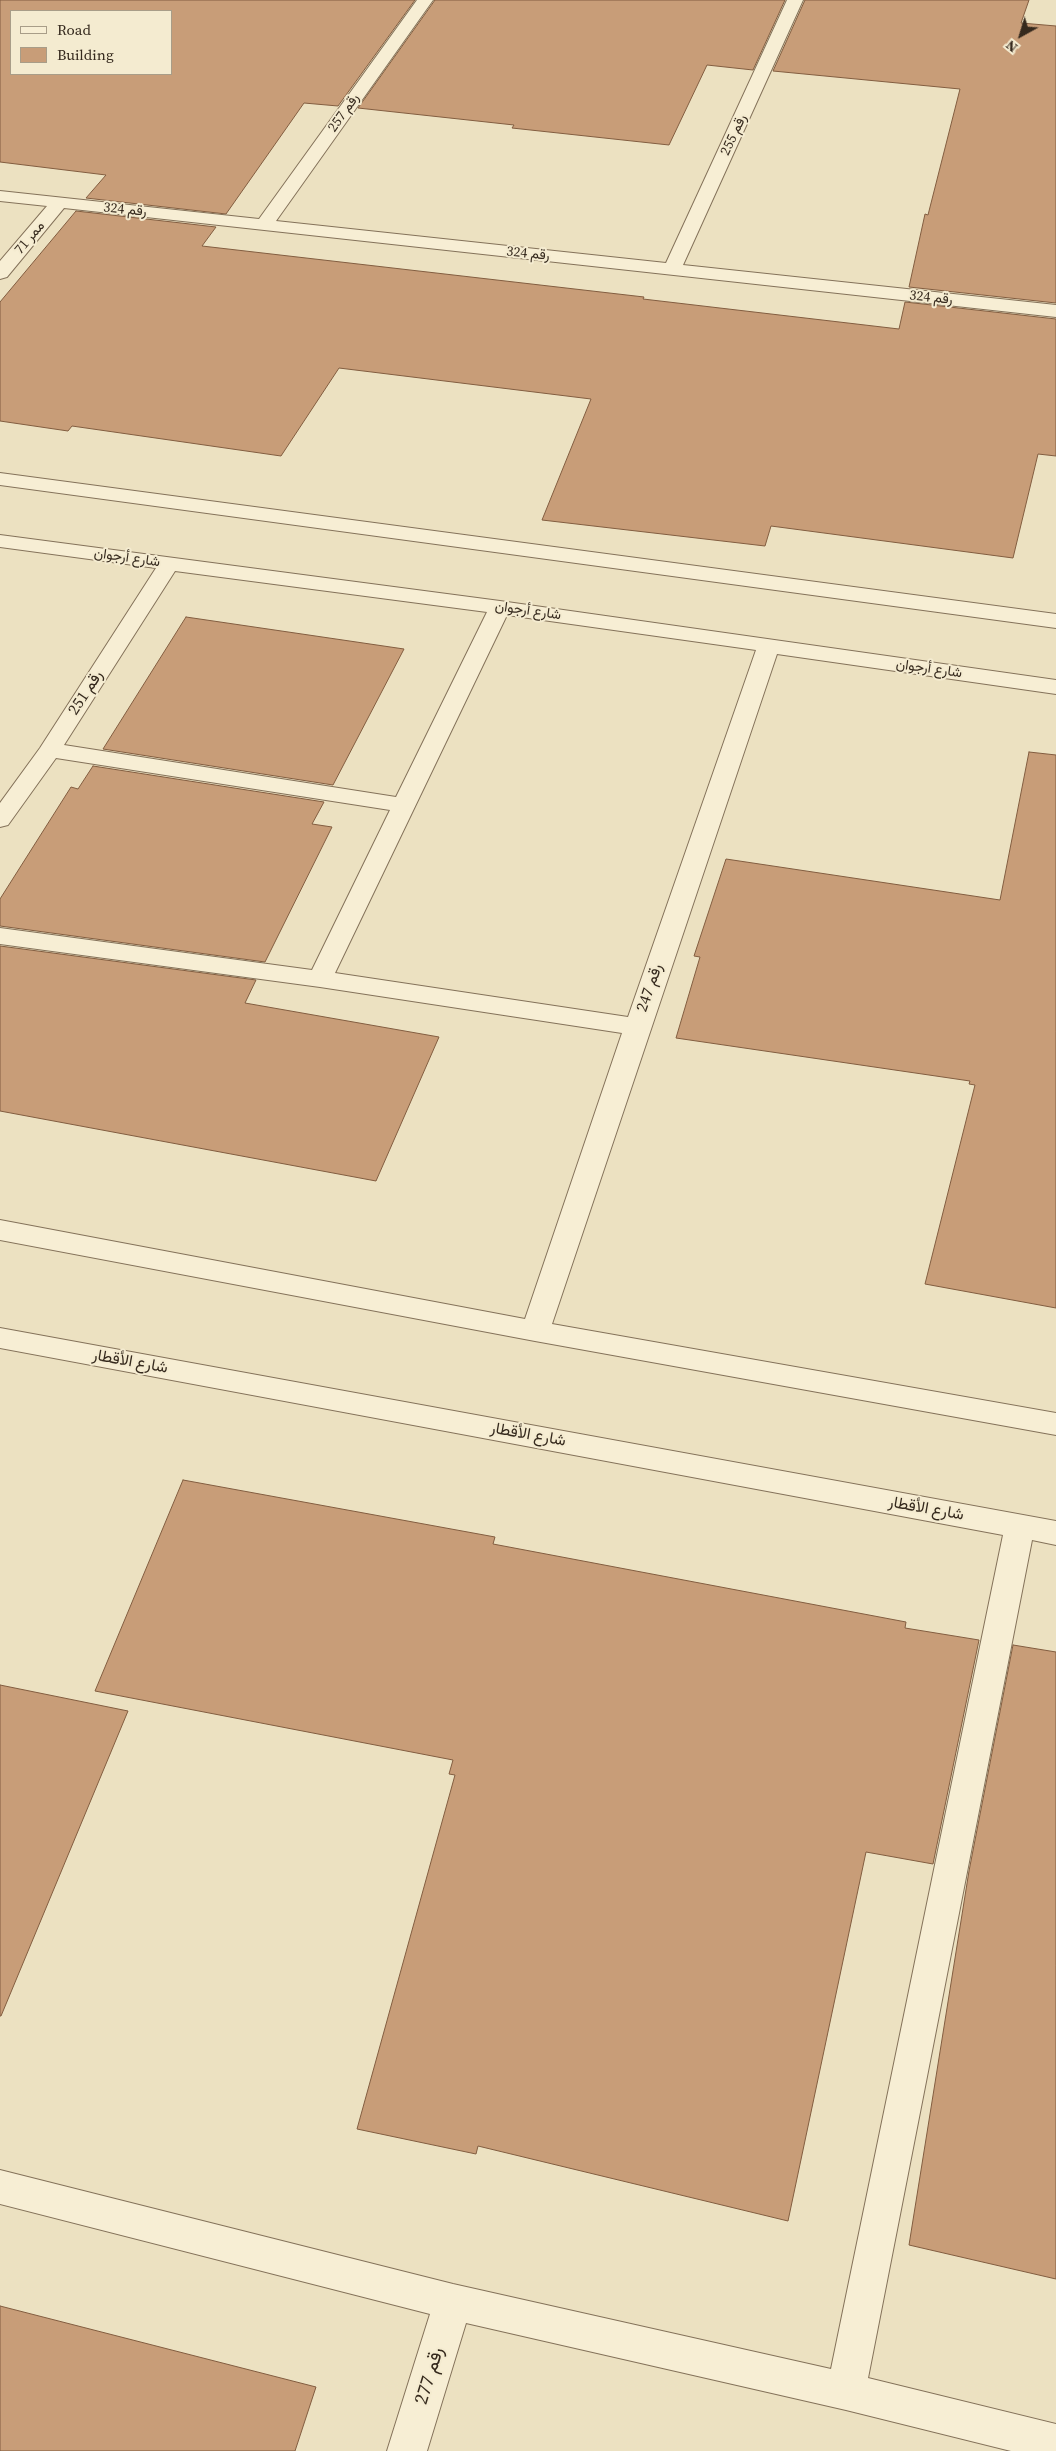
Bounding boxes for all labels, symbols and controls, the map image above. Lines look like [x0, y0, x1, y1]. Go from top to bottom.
legend [10, 10, 172, 75]
north arrow [996, 10, 1046, 60]
text: Road [57, 19, 91, 40]
text: N [1001, 36, 1022, 58]
text: Building [57, 44, 114, 65]
street label: رقم 257 [325, 90, 363, 136]
street label: رقم 255 [717, 112, 751, 158]
street label: رقم 324 [103, 199, 147, 221]
street label: ممر 71 [11, 218, 49, 258]
street label: رقم 324 [506, 243, 550, 265]
street label: رقم 324 [909, 287, 953, 309]
street label: شارع أرجوان [93, 545, 161, 571]
street label: شارع أرجوان [494, 598, 562, 624]
street label: شارع أرجوان [895, 656, 963, 682]
street label: رقم 251 [64, 667, 108, 719]
street label: رقم 247 [633, 961, 667, 1015]
street label: شارع الأقطار [91, 1346, 169, 1378]
street label: شارع الأقطار [489, 1419, 567, 1451]
street label: شارع الأقطار [887, 1493, 965, 1525]
street label: رقم 277 [410, 2345, 450, 2407]

